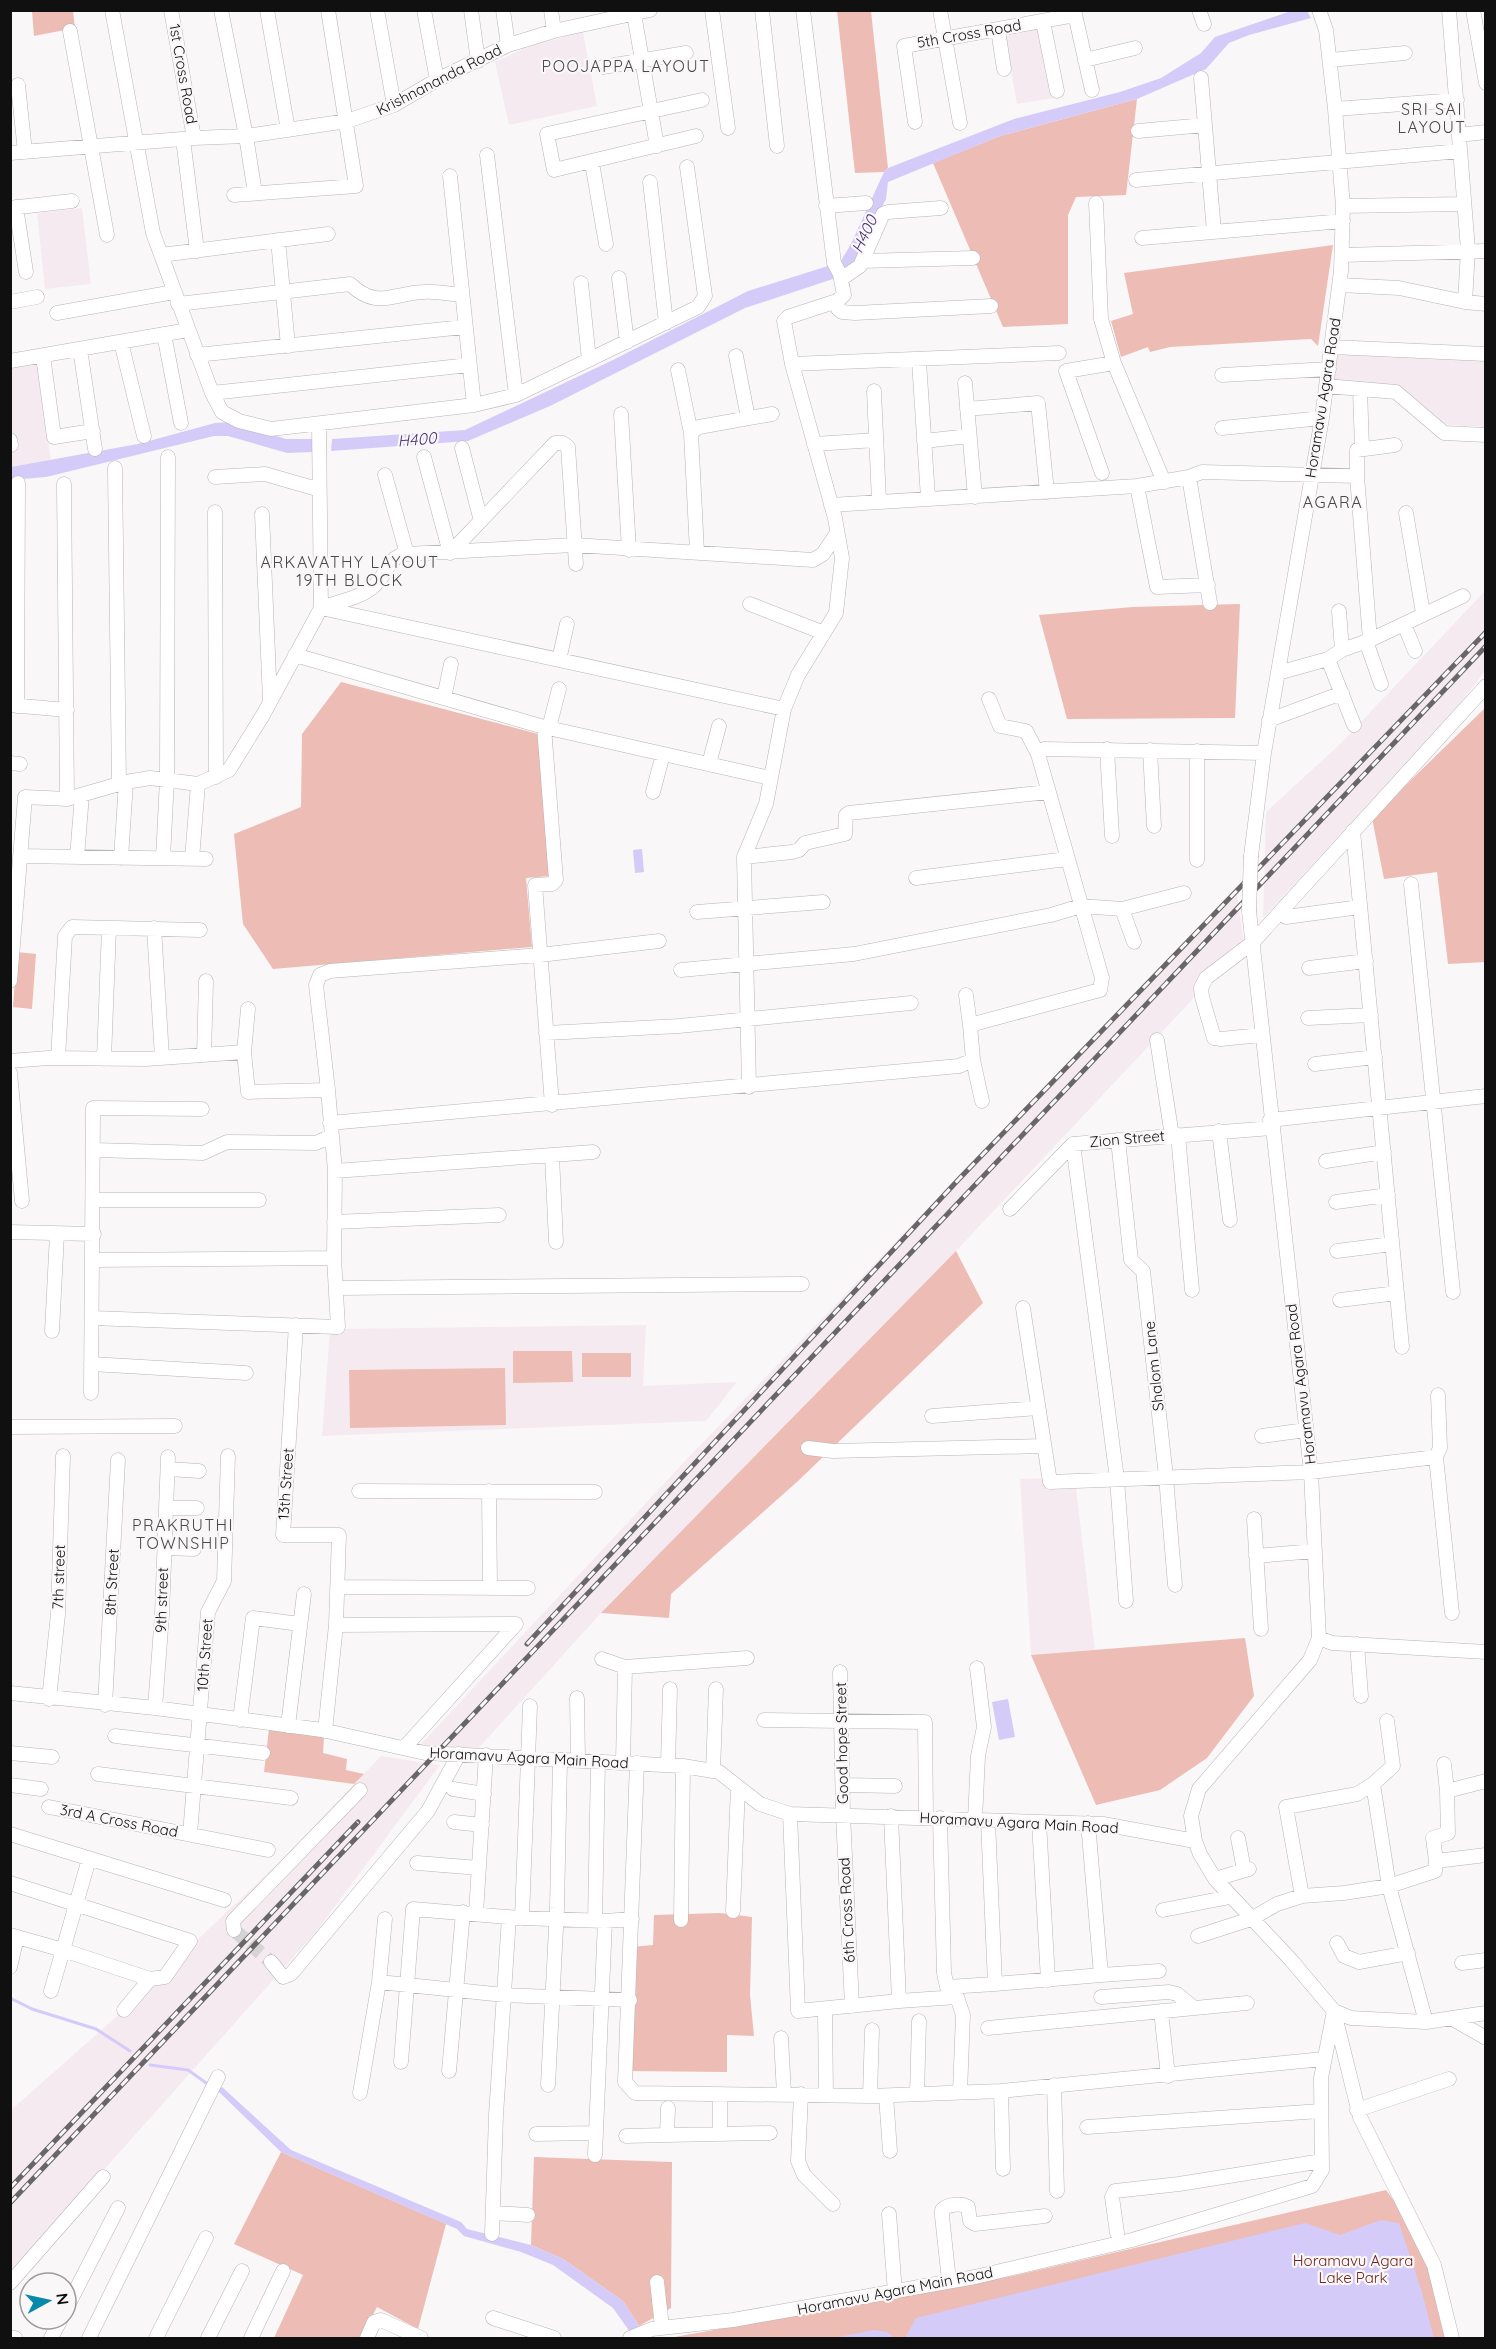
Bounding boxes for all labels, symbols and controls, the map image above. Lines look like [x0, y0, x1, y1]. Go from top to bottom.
street label: 5th Cross Road [915, 15, 1023, 52]
street label: 1st Cross Road [165, 22, 202, 126]
street label: Krishnananda Road [373, 40, 505, 119]
district label: POOJAPPA LAYOUT [542, 56, 710, 76]
district label: SRI SAI LAYOUT [1397, 99, 1467, 137]
water label: H400 [847, 211, 882, 256]
street label: Horamavu Agara Road [1300, 317, 1345, 479]
water label: H400 [397, 427, 439, 451]
district label: AGARA [1303, 492, 1363, 512]
district label: ARKAVATHY LAYOUT 19TH BLOCK [261, 552, 439, 590]
street label: Zion Street [1088, 1126, 1165, 1151]
street label: Horamavu Agara Road [1281, 1303, 1320, 1466]
street label: Shalom Lane [1139, 1320, 1168, 1412]
street label: 13th Street [274, 1447, 297, 1521]
district label: PRAKRUTHI TOWNSHIP [132, 1515, 234, 1553]
street label: 7th street [48, 1544, 69, 1610]
street label: 8th Street [100, 1548, 123, 1616]
street label: 9th street [151, 1567, 172, 1633]
street label: 10th Street [192, 1618, 217, 1692]
street label: Good hope Street [831, 1682, 852, 1804]
street label: Horamavu Agara Main Road [429, 1743, 629, 1772]
street label: 3rd A Cross Road [58, 1800, 180, 1841]
street label: Horamavu Agara Main Road [919, 1808, 1119, 1837]
street label: 6th Cross Road [834, 1857, 859, 1963]
park label: Horamavu Agara Lake Park [1293, 2251, 1413, 2287]
street label: Horamavu Agara Main Road [795, 2262, 995, 2319]
north arrow [18, 2271, 78, 2331]
text: N [52, 2292, 74, 2306]

